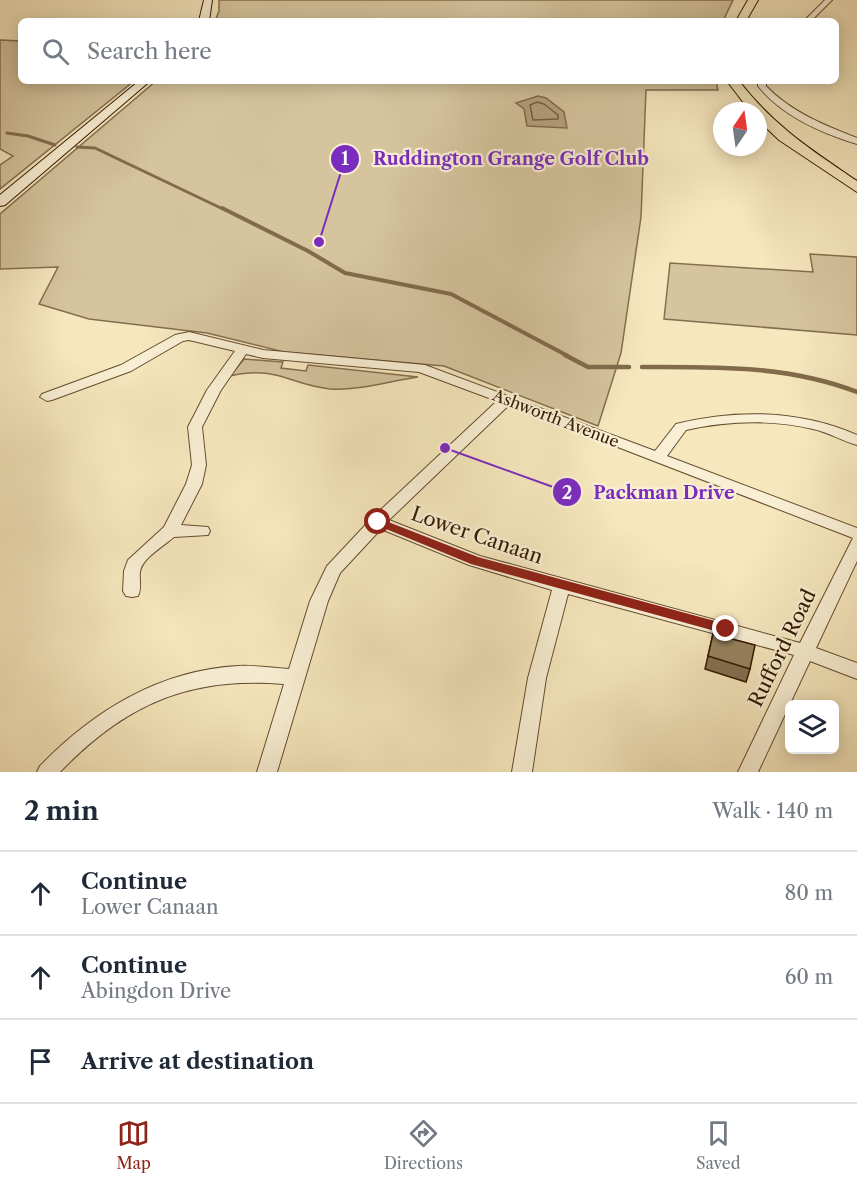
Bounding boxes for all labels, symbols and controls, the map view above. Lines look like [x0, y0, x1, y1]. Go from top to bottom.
search box [18, 18, 839, 84]
icon: search [39, 35, 72, 68]
text: Search here [87, 38, 212, 65]
north arrow [713, 102, 767, 156]
callout: Ruddington Grange Golf Club [330, 141, 661, 177]
text: 1 [341, 148, 349, 170]
text: Ruddington Grange Golf Club [373, 148, 649, 170]
street label: Ashworth Avenue [489, 384, 622, 451]
callout: Packman Drive [552, 474, 747, 510]
text: 2 [562, 482, 572, 504]
text: Packman Drive [593, 482, 735, 504]
street label: Lower Canaan [408, 501, 546, 569]
route start [364, 508, 390, 534]
street label: Rufford Road [743, 585, 821, 711]
route end [712, 615, 738, 641]
map controls [785, 700, 839, 754]
button: layers [785, 700, 839, 754]
text: 2 min [24, 795, 99, 827]
text: Walk · 140 m [712, 799, 833, 823]
text: Continue [81, 868, 187, 895]
icon: ahead [24, 877, 57, 910]
text: 80 m [785, 881, 833, 905]
text: Lower Canaan [81, 895, 219, 919]
text: Continue [81, 952, 187, 979]
icon: ahead [24, 961, 57, 994]
text: 60 m [785, 965, 833, 989]
text: Abingdon Drive [81, 979, 231, 1003]
icon: arrive [24, 1045, 57, 1078]
text: Arrive at destination [81, 1048, 314, 1075]
tab: Map [117, 1117, 151, 1173]
tab: Directions [384, 1117, 463, 1173]
tab: Saved [696, 1117, 740, 1173]

